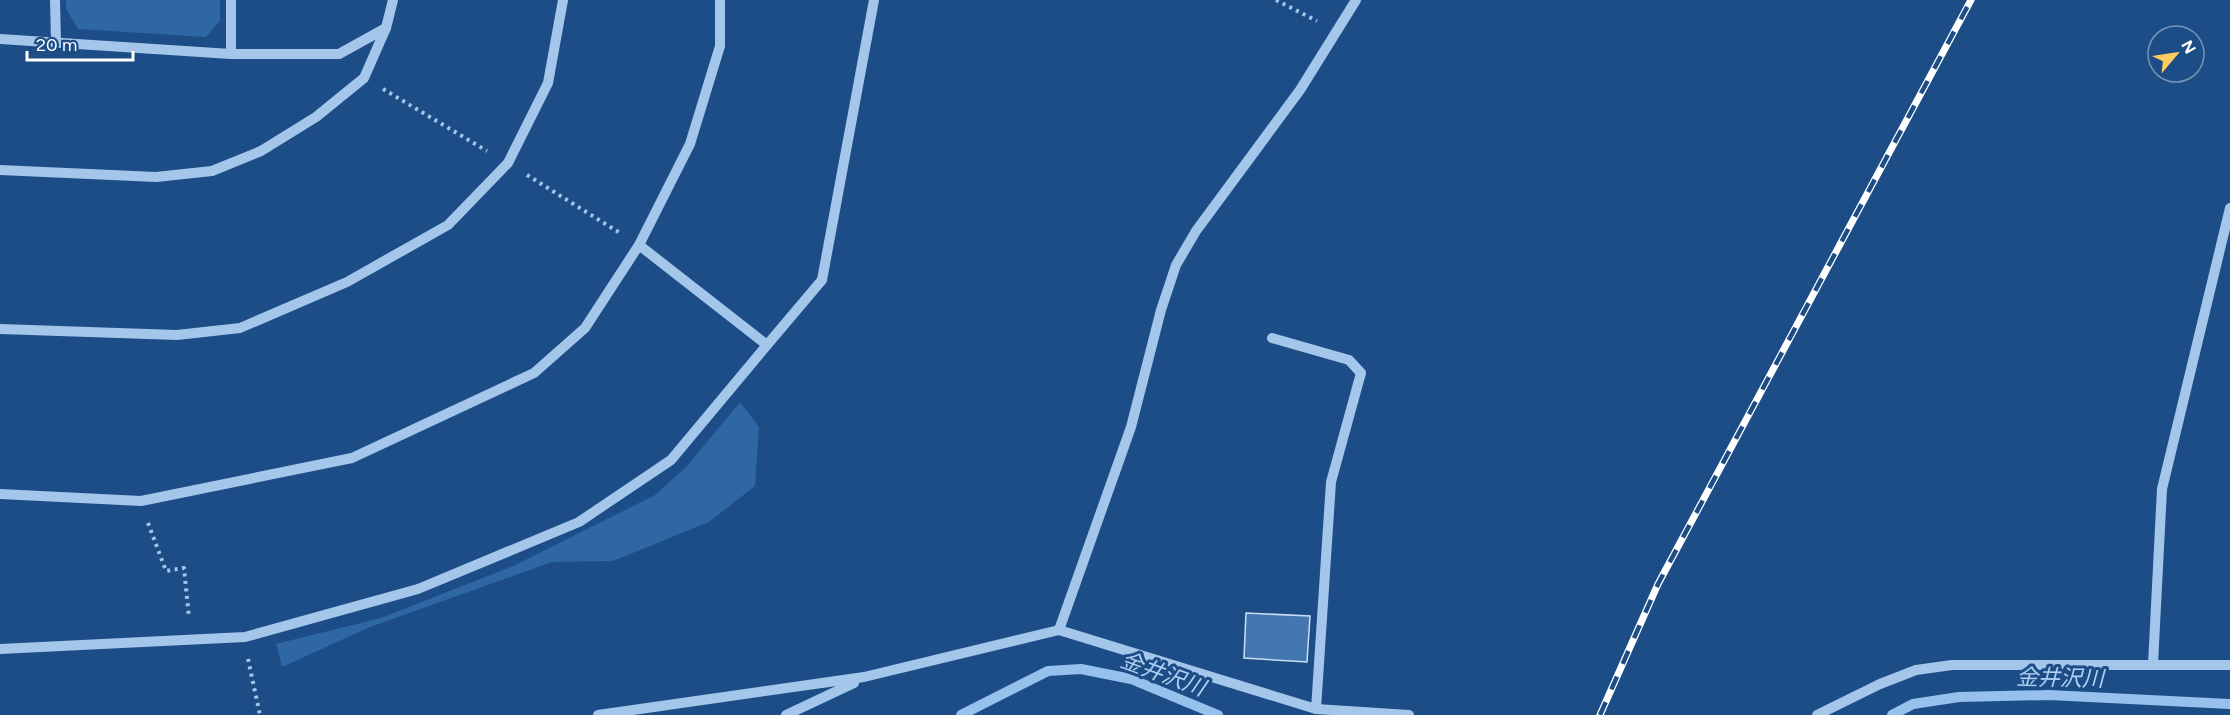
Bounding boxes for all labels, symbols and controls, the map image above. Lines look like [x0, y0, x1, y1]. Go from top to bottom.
scale bar [27, 24, 134, 62]
north arrow [2146, 24, 2206, 84]
text: 20 m [36, 34, 77, 56]
text: N [2177, 37, 2200, 57]
water label: 金井沢川 [1117, 646, 1211, 702]
water label: 金井沢川 [2016, 664, 2106, 692]

